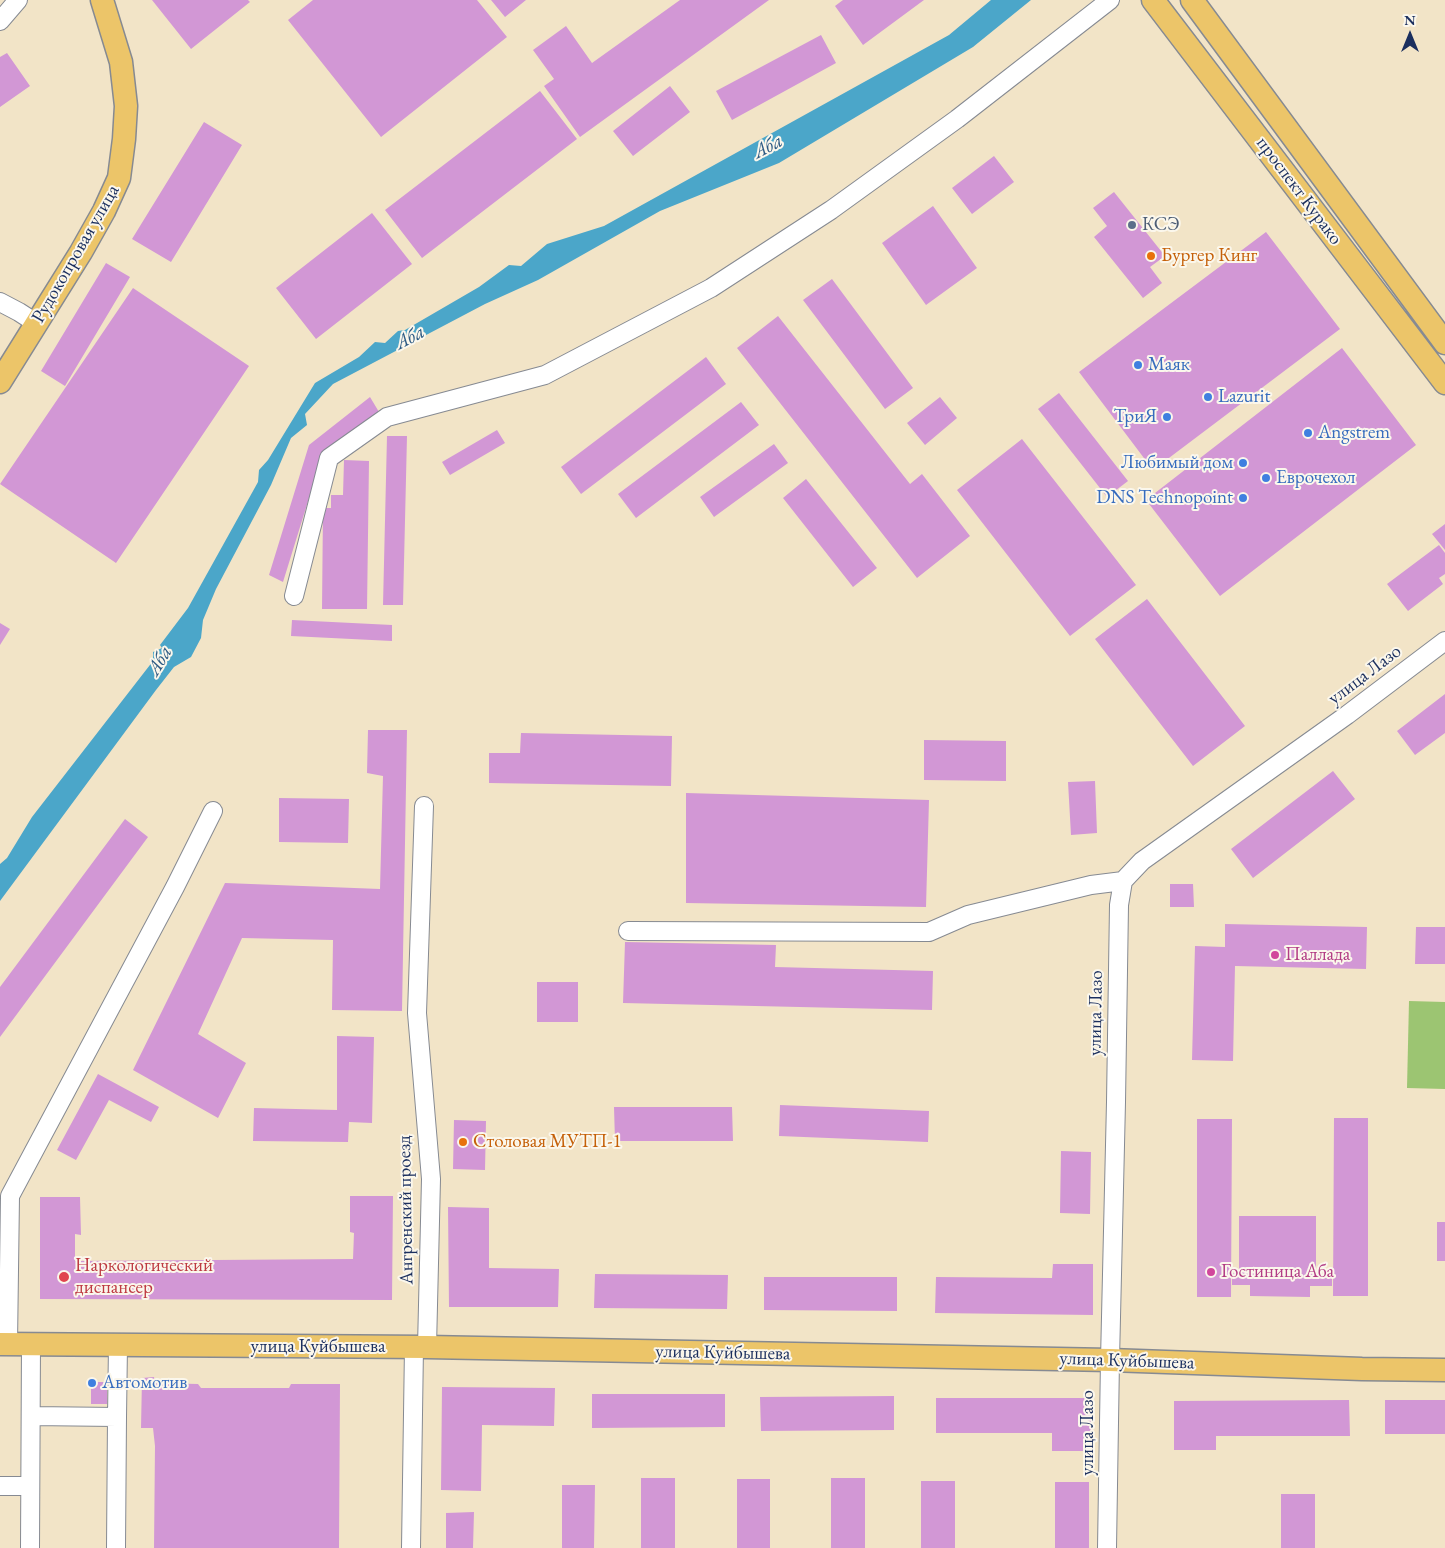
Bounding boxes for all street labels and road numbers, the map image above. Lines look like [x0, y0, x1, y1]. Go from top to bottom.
street label: проспект Курако [1251, 133, 1347, 249]
street label: Рудокопровая улица [27, 181, 125, 327]
street label: улица Лазо [1324, 640, 1406, 710]
street label: улица Лазо [1084, 970, 1108, 1056]
street label: Ангренский проезд [393, 1135, 419, 1285]
street label: улица Куйбышева [250, 1336, 386, 1358]
street label: улица Куйбышева [655, 1340, 791, 1366]
street label: улица Куйбышева [1059, 1347, 1195, 1375]
street label: улица Лазо [1077, 1390, 1099, 1476]

